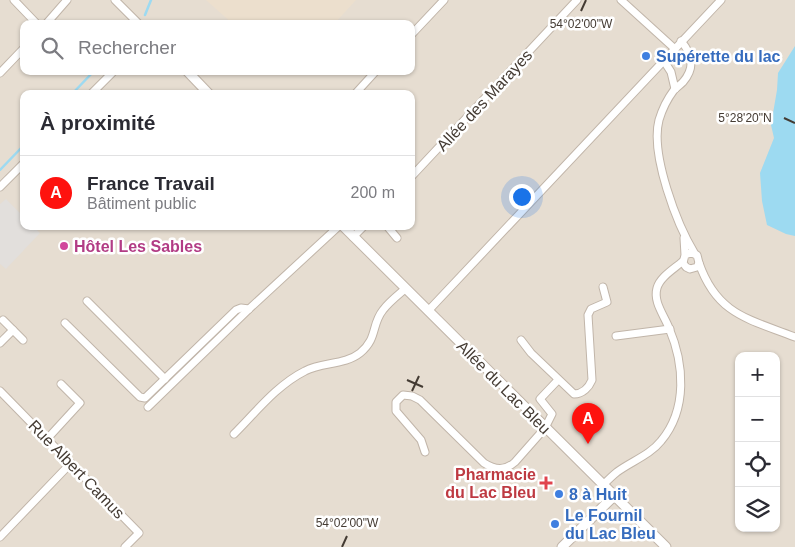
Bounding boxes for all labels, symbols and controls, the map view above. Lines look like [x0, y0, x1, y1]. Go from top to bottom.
text: 54°02'00"W [550, 17, 613, 31]
search box [20, 20, 415, 75]
icon: search [38, 34, 66, 62]
text: Rechercher [78, 37, 176, 58]
street label: Allée des Marayes [433, 46, 535, 154]
place label: Supérette du lac [656, 48, 781, 65]
marker: Supérette du lac [640, 50, 652, 62]
text: À proximité [40, 111, 156, 134]
text: 5°28'20"N [718, 111, 772, 125]
text: France Travail [87, 173, 215, 194]
text: A [50, 184, 62, 201]
text: 200 m [351, 184, 395, 201]
your location [509, 184, 535, 210]
text: Bâtiment public [87, 195, 196, 212]
place label: Hôtel Les Sables [74, 238, 202, 255]
marker: Hôtel Les Sables [58, 240, 70, 252]
street label: Allée du Lac Bleu [454, 337, 554, 437]
map controls [735, 352, 780, 532]
button: + [735, 352, 780, 397]
button: − [735, 397, 780, 442]
pin: A [572, 403, 604, 444]
street label: Rue Albert Camus [25, 417, 128, 522]
button: locate [735, 442, 780, 487]
place label: Pharmacie du Lac Bleu [445, 466, 536, 501]
marker: Pharmacie du Lac Bleu [540, 477, 552, 489]
place label: 8 à Huit [569, 486, 627, 503]
button: layers [735, 487, 780, 532]
marker: 8 à Huit [553, 488, 565, 500]
place label: Le Fournil du Lac Bleu [565, 507, 656, 542]
text: 54°02'00"W [316, 516, 379, 530]
marker: Le Fournil du Lac Bleu [549, 518, 561, 530]

